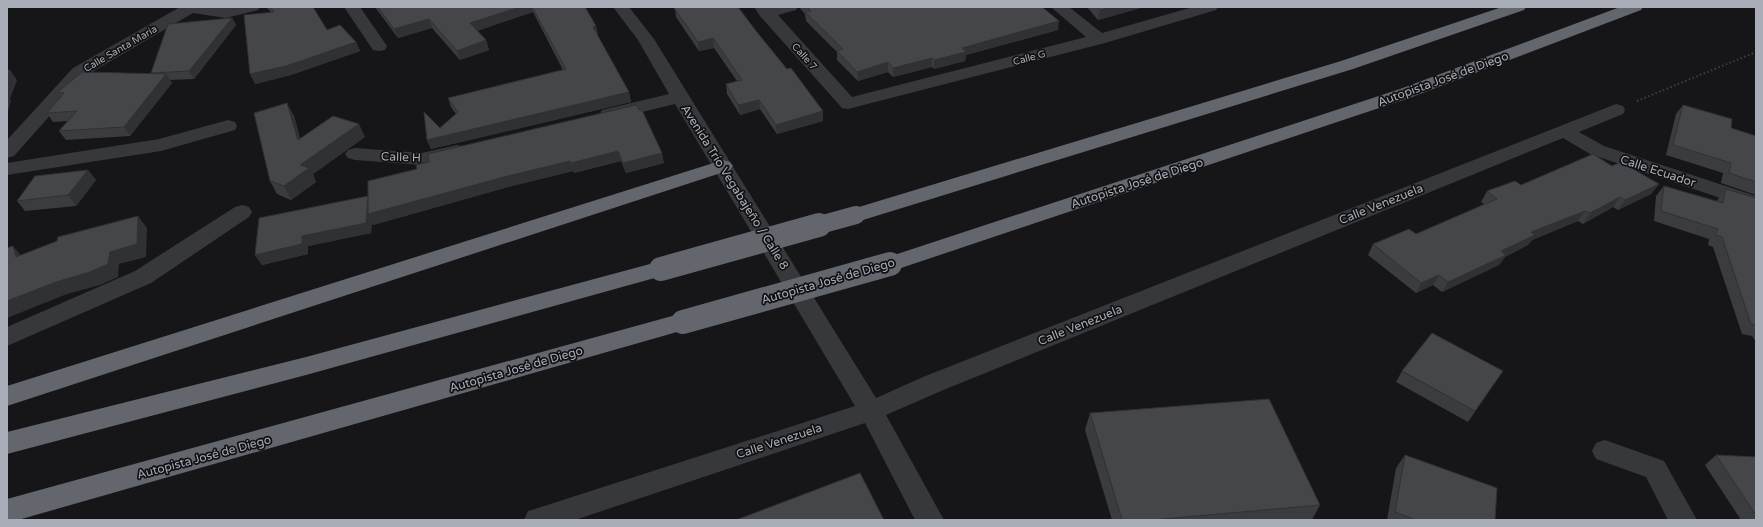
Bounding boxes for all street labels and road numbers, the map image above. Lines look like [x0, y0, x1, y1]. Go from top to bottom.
street label: Calle Santa María [82, 23, 159, 75]
street label: Calle 7 [789, 41, 819, 73]
street label: Calle G [1012, 48, 1047, 68]
street label: Autopista José de Diego [1376, 49, 1510, 109]
street label: Avenida Trío Vegabajeño / Calle 8 [678, 102, 792, 272]
street label: Calle H [381, 149, 421, 165]
street label: Calle Ecuador [1619, 152, 1698, 190]
street label: Autopista José de Diego [1069, 155, 1205, 211]
street label: Calle Venezuela [1337, 181, 1425, 227]
street label: Autopista José de Diego [760, 255, 896, 307]
street label: Calle Venezuela [1036, 302, 1124, 348]
street label: Autopista José de Diego [448, 343, 584, 395]
street label: Calle Venezuela [734, 421, 824, 461]
street label: Autopista José de Diego [135, 432, 273, 482]

